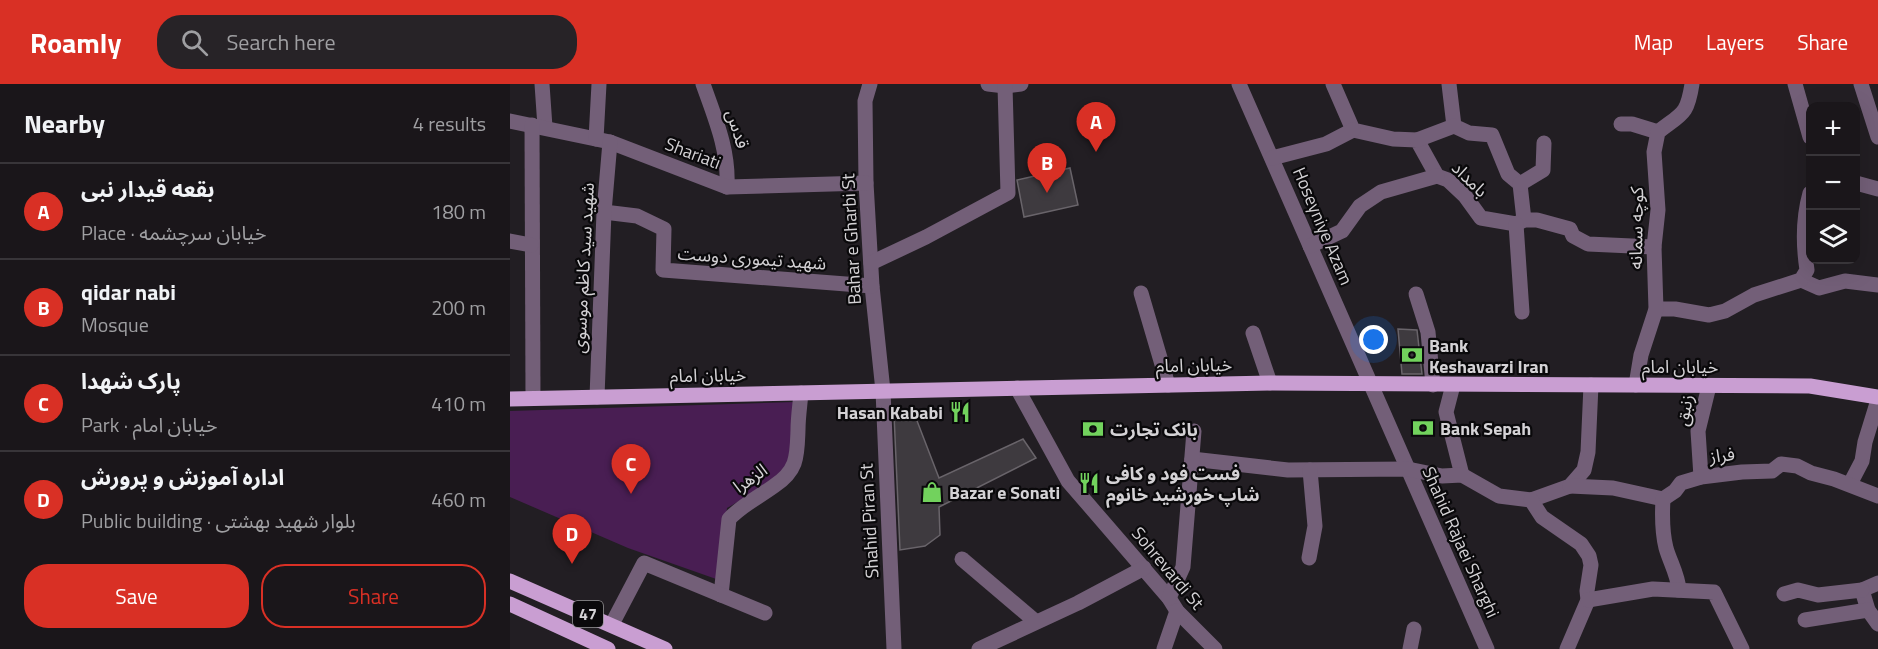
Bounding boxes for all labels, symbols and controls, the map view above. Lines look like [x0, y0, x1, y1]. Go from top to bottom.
search box [157, 15, 577, 69]
text: Roamly [30, 21, 121, 64]
text: Search here [226, 25, 336, 59]
icon: search [178, 26, 211, 59]
text: Map [1634, 26, 1673, 58]
text: Layers [1706, 26, 1764, 58]
text: Share [1797, 26, 1848, 58]
map controls [1806, 102, 1860, 264]
button: + [1806, 102, 1860, 156]
pin: A [1076, 103, 1116, 152]
text: Nearby [24, 104, 105, 143]
street label: قدس [719, 106, 757, 152]
text: 4 results [413, 108, 486, 139]
street label: Shariati [661, 130, 725, 176]
pin: B [1028, 144, 1066, 193]
street label: بامداد [1446, 155, 1494, 203]
button: − [1806, 156, 1860, 210]
street label: Hoseyniye Azam [1286, 163, 1360, 289]
text: بقعه قیدار نبی [81, 172, 214, 206]
street label: Bahar e Gharbi St [834, 172, 868, 305]
street label: شهید سید کاظم موسوی [565, 182, 601, 354]
street label: کوچه سمانه [1622, 186, 1650, 270]
text: A [37, 196, 50, 227]
text: 180 m [431, 196, 486, 227]
button: layers [1806, 210, 1860, 264]
text: Place · خیابان سرچشمه [81, 217, 267, 248]
street label: شهید تیموری دوست [677, 239, 827, 277]
text: qidar nabi [81, 275, 176, 309]
text: B [37, 292, 50, 323]
text: 200 m [431, 292, 486, 323]
text: Mosque [81, 309, 149, 340]
your location [1359, 325, 1388, 354]
place label: Bank Keshavarzi Iran [1429, 332, 1549, 380]
bank icon: Bank Keshavarzi Iran [1400, 343, 1424, 367]
street label: خیابان امام [1155, 351, 1233, 380]
street label: خیابان امام [1642, 353, 1718, 381]
street label: خیابان امام [669, 361, 747, 390]
text: پارک شهدا [81, 364, 181, 398]
text: C [38, 388, 49, 419]
text: 410 m [431, 388, 486, 419]
street label: زنبق [1668, 392, 1700, 428]
place label: Hasan Kababi [837, 399, 943, 426]
restaurant icon: Hasan Kababi [948, 400, 972, 424]
text: Park · خیابان امام [81, 409, 218, 440]
place label: Bank Sepah [1440, 415, 1531, 442]
place label: بانک تجارت [1110, 416, 1198, 443]
bank icon: Bank Sepah [1411, 416, 1435, 440]
bank icon: بانک تجارت [1081, 417, 1105, 441]
street label: فراز [1707, 440, 1736, 470]
pin: C [612, 444, 650, 494]
street label: الزهرا [727, 456, 773, 500]
text: اداره آموزش و پرورش [81, 460, 284, 494]
place label: فست فود و کافی شاپ خورشید خانوم [1106, 460, 1260, 508]
street label: Shahid Piran St [852, 462, 885, 579]
street label: Shahid Rajaei Sharghi [1416, 462, 1506, 622]
restaurant icon: فست فود و کافی شاپ خورشید خانوم [1077, 471, 1101, 495]
place label: Bazar e Sonati [949, 479, 1060, 506]
shop icon: Bazar e Sonati [920, 480, 944, 504]
text: D [37, 484, 50, 515]
text: 460 m [431, 484, 486, 515]
text: Public building · بلوار شهید بهشتی [81, 505, 356, 536]
pin: D [552, 514, 592, 564]
street label: Sohrevardi St [1125, 521, 1211, 616]
button: Save [24, 564, 249, 628]
button: Share [261, 564, 486, 628]
road number: 47 [573, 601, 603, 627]

